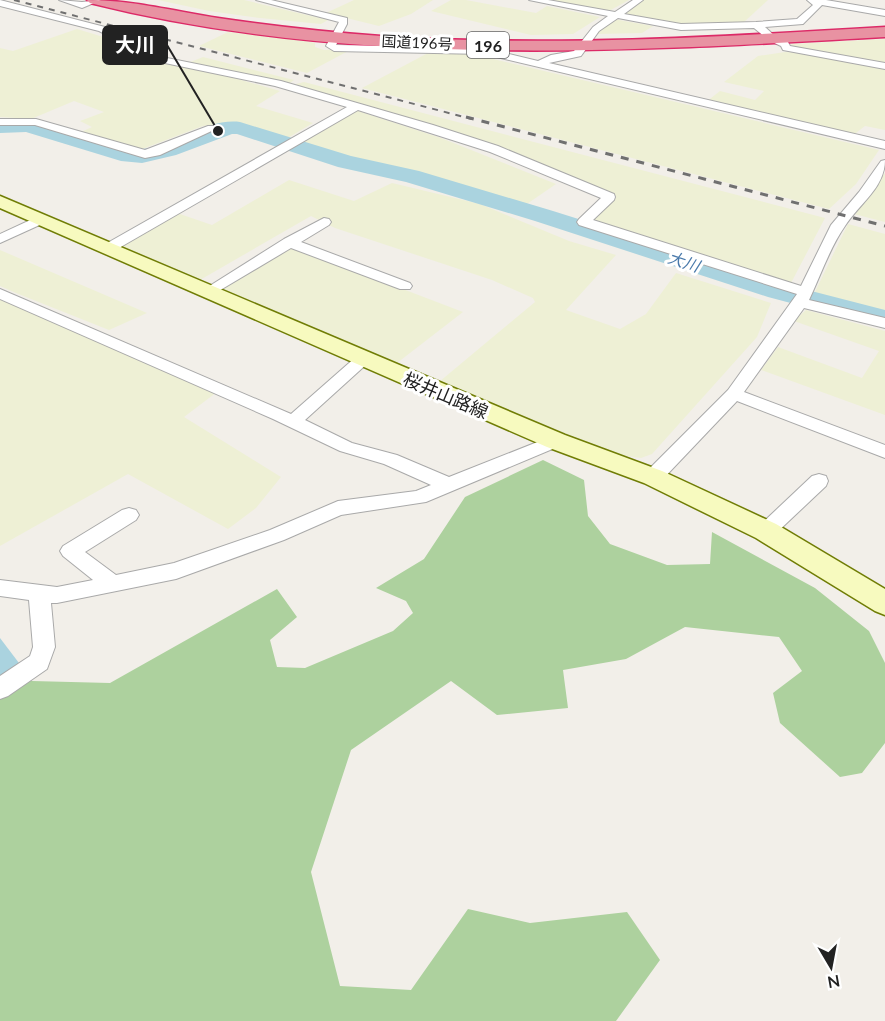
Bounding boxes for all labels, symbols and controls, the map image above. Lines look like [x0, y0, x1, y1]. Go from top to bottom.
callout: 大川 [103, 26, 167, 64]
street label: 国道196号 [381, 31, 453, 53]
text: 大川 [115, 32, 155, 56]
road number: 196 [467, 32, 509, 58]
water label: 大川 [666, 247, 704, 276]
street label: 桜井山路線 [400, 367, 492, 423]
north arrow [801, 937, 861, 997]
text: N [826, 972, 841, 993]

